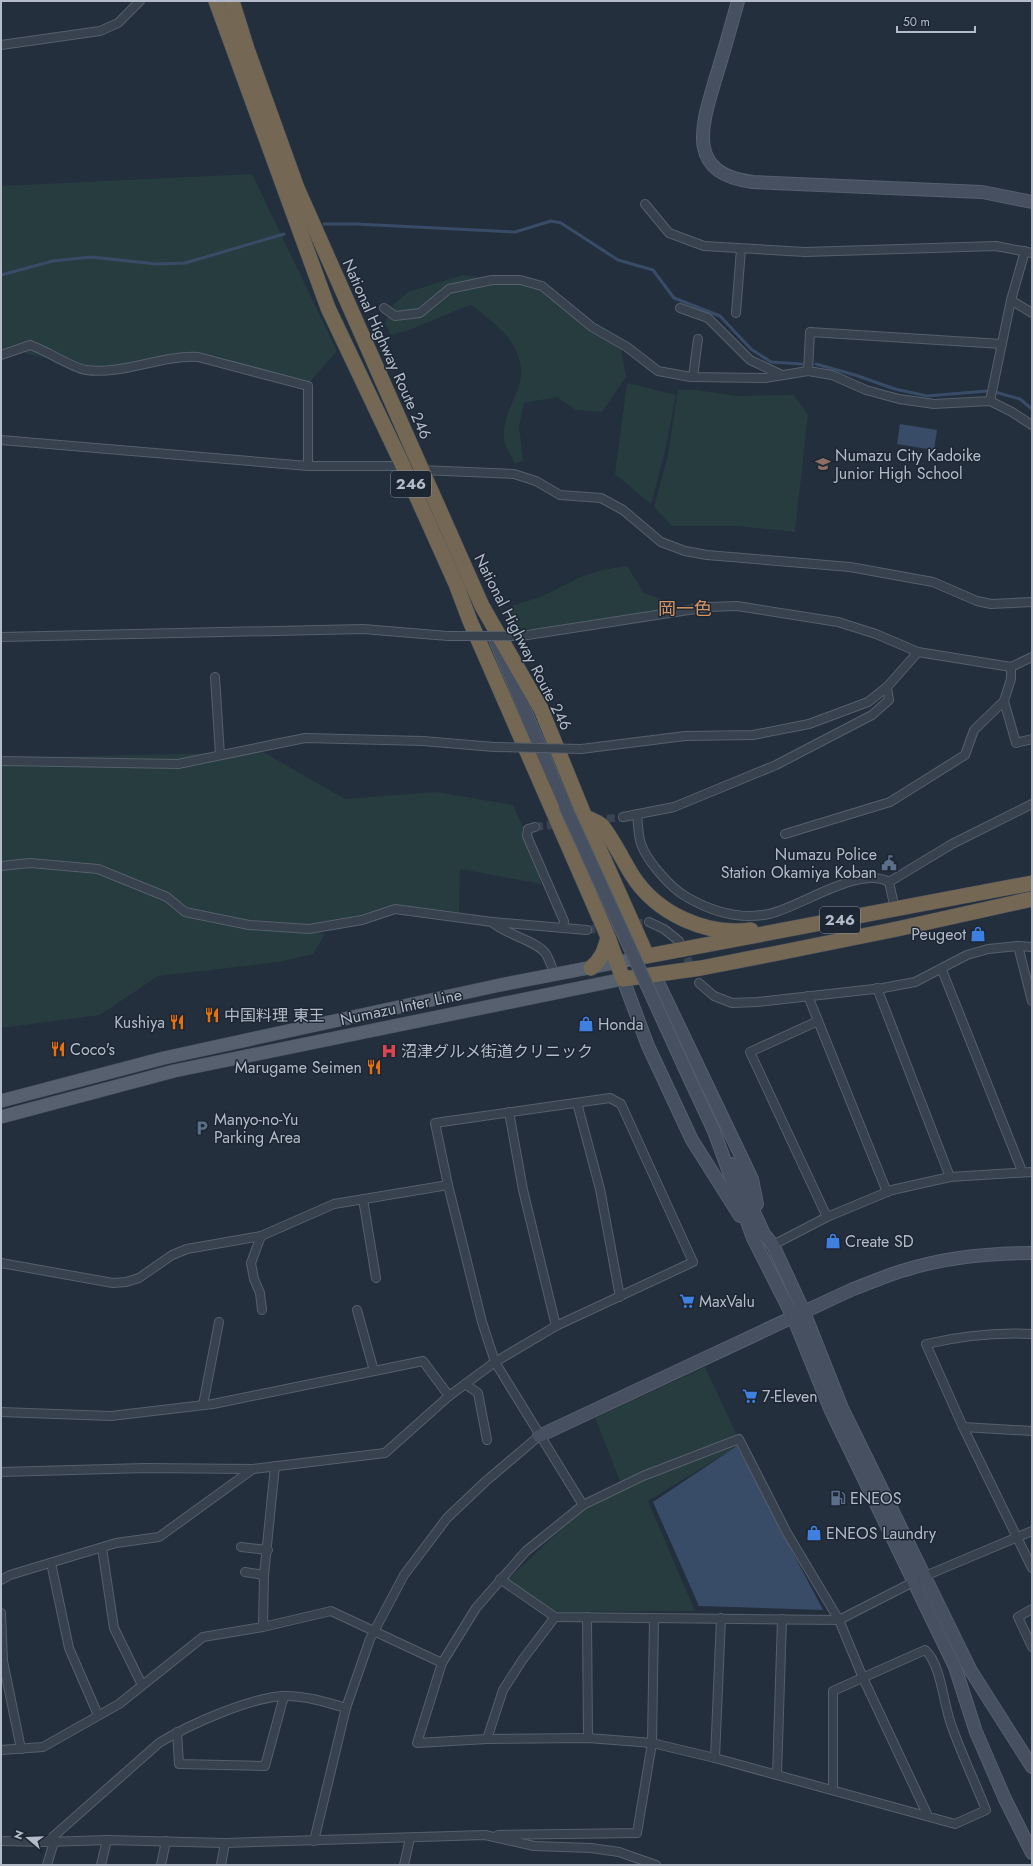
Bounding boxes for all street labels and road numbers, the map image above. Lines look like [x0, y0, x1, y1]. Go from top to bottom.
street label: National Highway Route 246 [337, 255, 437, 443]
road number: 246 [391, 471, 431, 497]
street label: National Highway Route 246 [468, 550, 578, 734]
road number: 246 [820, 907, 860, 933]
street label: Numazu Inter Line [338, 983, 464, 1031]

